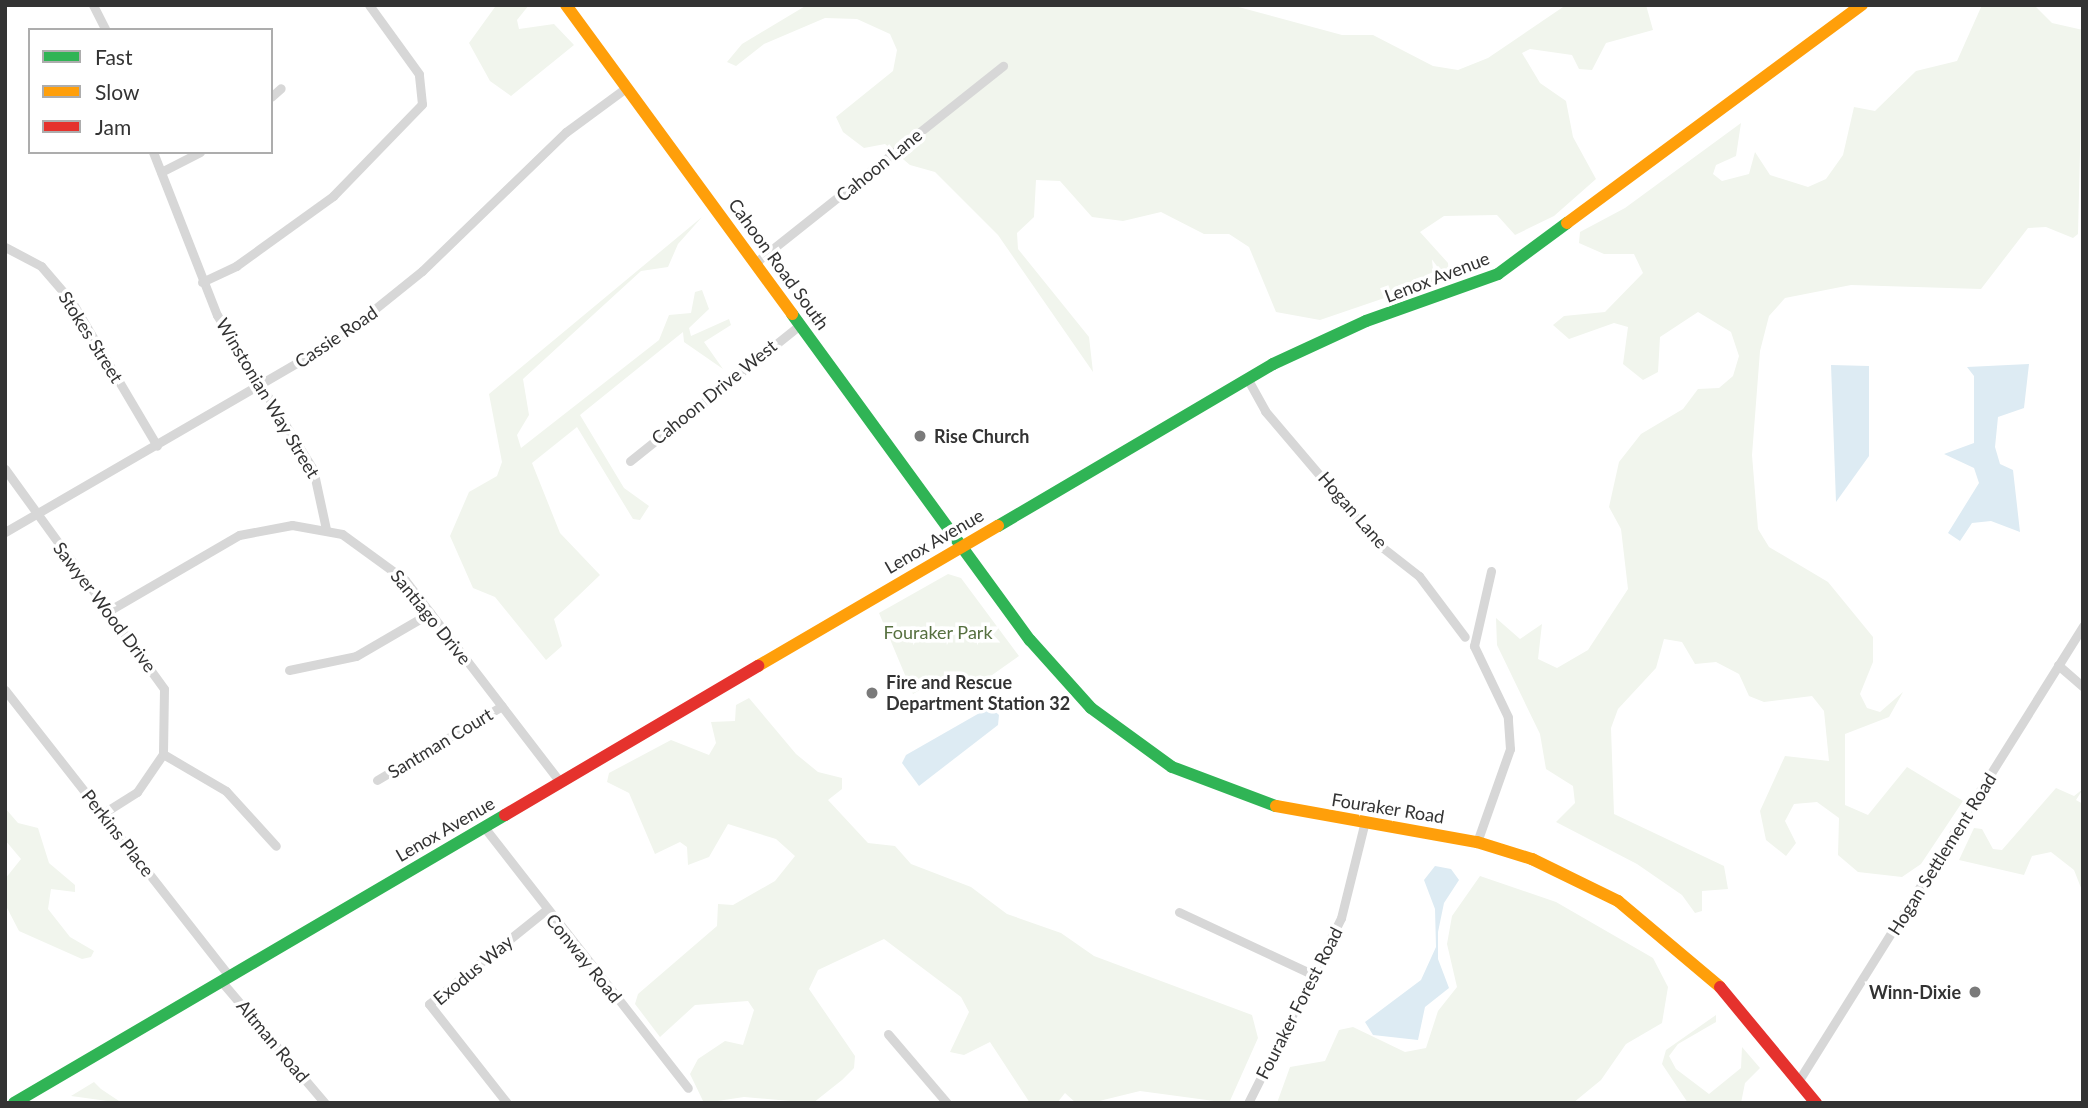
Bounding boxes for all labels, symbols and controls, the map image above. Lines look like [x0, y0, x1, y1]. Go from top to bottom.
legend [28, 28, 273, 154]
text: Fast [95, 44, 132, 69]
text: Slow [95, 79, 139, 104]
text: Jam [95, 114, 131, 139]
street label: Cahoon Lane [832, 124, 926, 206]
street label: Cahoon Road South [724, 194, 834, 334]
street label: Lenox Avenue [1381, 247, 1493, 307]
street label: Stokes Street [54, 287, 128, 387]
street label: Cassie Road [291, 302, 381, 372]
street label: Winstonian Way Street [212, 314, 324, 482]
street label: Cahoon Drive West [647, 335, 781, 449]
place label: Rise Church [934, 425, 1029, 447]
marker: Rise Church [912, 428, 928, 444]
street label: Hogan Lane [1314, 467, 1392, 553]
street label: Lenox Avenue [880, 504, 988, 578]
street label: Sawyer Wood Drive [49, 537, 161, 677]
street label: Santiago Drive [386, 565, 476, 669]
park label: Fouraker Park [883, 621, 993, 643]
place label: Fire and Rescue Department Station 32 [886, 672, 1070, 714]
marker: Fire and Rescue Department Station 32 [864, 685, 880, 701]
street label: Santman Court [384, 703, 496, 783]
street label: Hogan Settlement Road [1883, 769, 2001, 939]
street label: Perkins Place [77, 785, 159, 881]
street label: Fouraker Road [1330, 788, 1446, 828]
street label: Lenox Avenue [391, 792, 499, 866]
street label: Conway Road [541, 909, 627, 1007]
street label: Fouraker Forest Road [1251, 923, 1347, 1083]
street label: Exodus Way [429, 930, 517, 1010]
place label: Winn-Dixie [1869, 981, 1961, 1003]
marker: Winn-Dixie [1967, 984, 1983, 1000]
street label: Altman Road [232, 995, 314, 1087]

